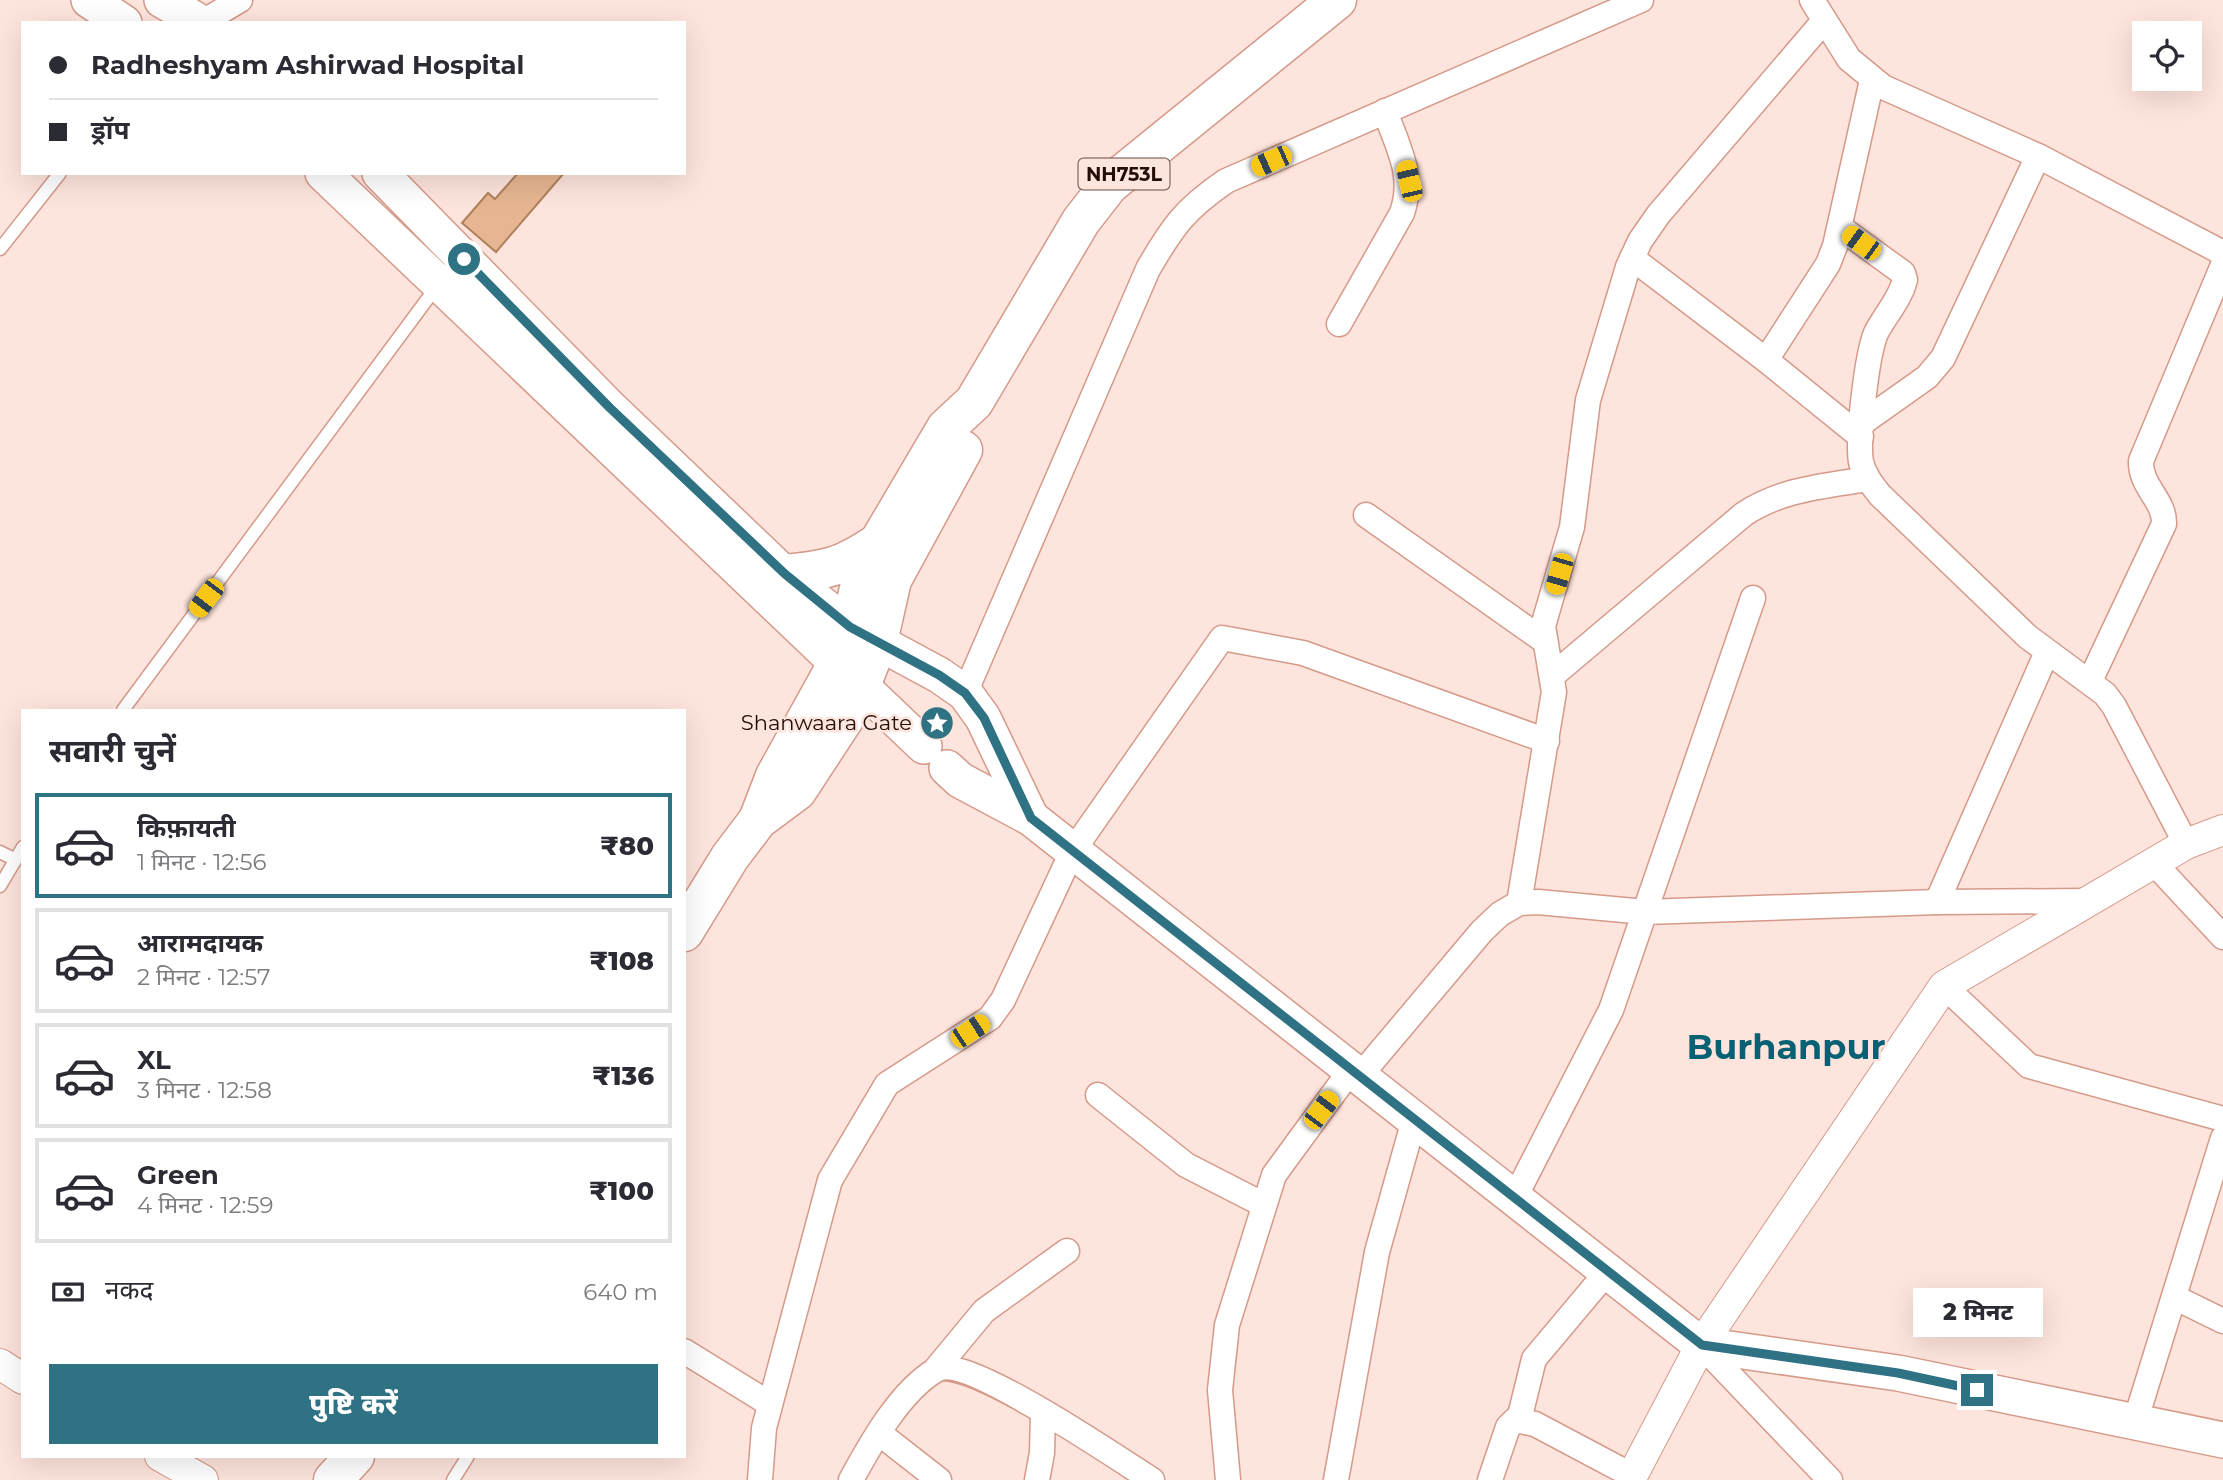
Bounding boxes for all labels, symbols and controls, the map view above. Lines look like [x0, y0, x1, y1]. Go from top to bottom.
map controls [2132, 21, 2202, 91]
button: locate [2132, 21, 2202, 91]
text: Radheshyam Ashirwad Hospital [91, 49, 524, 81]
text: ड्रॉप [91, 114, 129, 146]
car [1248, 143, 1295, 179]
road number: NH753L [1078, 158, 1170, 190]
car [1395, 158, 1424, 204]
car [1838, 222, 1885, 264]
route start [448, 243, 480, 275]
car [1544, 551, 1575, 597]
car [185, 575, 228, 621]
place icon: Shanwaara Gate [918, 704, 956, 742]
place label: Shanwaara Gate [741, 710, 912, 735]
text: सवारी चुनें [49, 731, 176, 770]
text: किफ़ायती [137, 812, 236, 844]
icon: car [53, 814, 116, 877]
text: ₹80 [600, 830, 654, 862]
text: 1 मिनट · 12:56 [137, 848, 267, 876]
text: आरामदायक [137, 927, 263, 959]
icon: car [53, 929, 116, 992]
text: ₹108 [589, 945, 654, 977]
text: 2 मिनट · 12:57 [137, 963, 271, 991]
car [947, 1011, 994, 1051]
district label: Burhanpur [1686, 1025, 1886, 1068]
icon: car [53, 1044, 116, 1107]
text: XL [137, 1044, 171, 1076]
text: ₹136 [592, 1060, 654, 1092]
text: 3 मिनट · 12:58 [137, 1076, 272, 1104]
car [1300, 1087, 1343, 1133]
icon: car [53, 1159, 116, 1222]
text: Green [137, 1159, 219, 1191]
text: ₹100 [589, 1175, 654, 1207]
text: 4 मिनट · 12:59 [137, 1191, 273, 1219]
icon: cash [49, 1273, 87, 1311]
text: नकद [105, 1274, 153, 1306]
text: 640 m [583, 1278, 658, 1306]
callout: 2 मिनट [1912, 1288, 2042, 1338]
text: 2 मिनट [1943, 1298, 2013, 1326]
button: पुष्टि करें [49, 1364, 658, 1444]
route end [1961, 1374, 1993, 1406]

